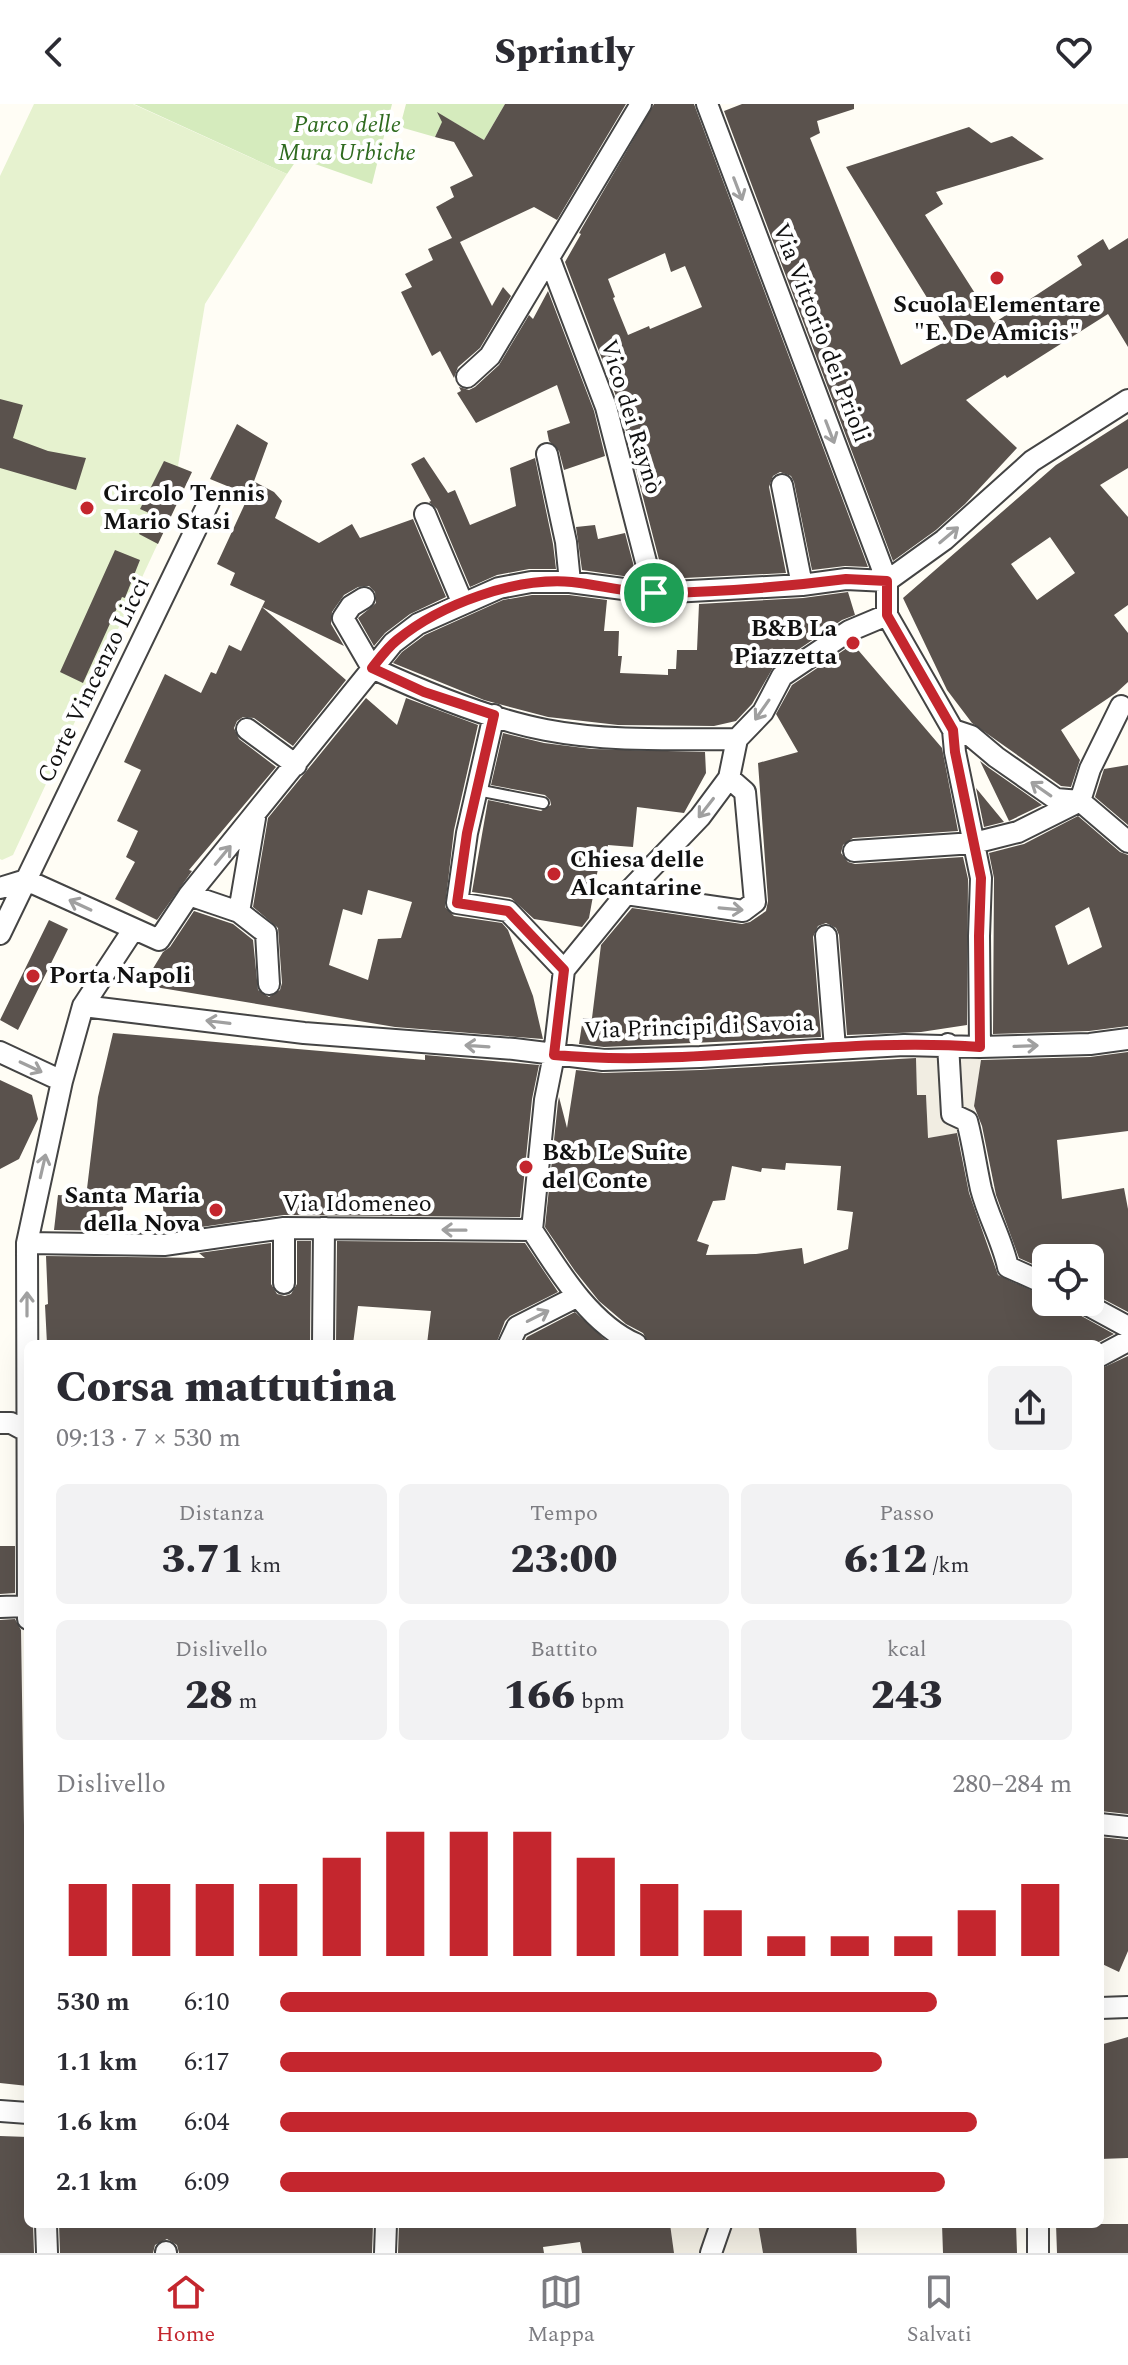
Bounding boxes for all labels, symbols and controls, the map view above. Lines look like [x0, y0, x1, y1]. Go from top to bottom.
text: Sprintly [495, 25, 633, 80]
icon: back [32, 30, 76, 74]
icon: heart [1052, 30, 1096, 74]
park label: Parco delle Mura Urbiche [278, 107, 416, 171]
one-way arrow [732, 176, 746, 201]
street label: Via Vittorio dei Prioli [763, 218, 879, 448]
marker: Scuola Elementare "E. De Amicis" [988, 269, 1006, 287]
place label: Scuola Elementare "E. De Amicis" [893, 287, 1101, 351]
street label: Vico dei Raynò [590, 335, 672, 499]
one-way arrow [824, 419, 838, 444]
place label: Circolo Tennis Mario Stasi [103, 476, 265, 540]
marker: Circolo Tennis Mario Stasi [78, 499, 96, 517]
one-way arrow [939, 526, 959, 544]
pin [620, 559, 688, 627]
street label: Corte Vincenzo Licci [28, 571, 160, 789]
icon: arrive [632, 571, 676, 615]
place label: B&B La Piazzetta [734, 611, 838, 675]
marker: B&B La Piazzetta [844, 634, 862, 652]
one-way arrow [754, 699, 770, 721]
one-way arrow [1030, 781, 1052, 797]
one-way arrow [698, 797, 715, 818]
place label: Chiesa delle Alcantarine [570, 842, 704, 906]
one-way arrow [214, 845, 232, 865]
marker: Chiesa delle Alcantarine [545, 865, 563, 883]
one-way arrow [68, 897, 92, 912]
one-way arrow [717, 902, 744, 917]
place label: Porta Napoli [49, 958, 191, 994]
marker: Porta Napoli [24, 967, 42, 985]
street label: Via Principi di Savoia [583, 1005, 815, 1049]
one-way arrow [205, 1015, 232, 1030]
one-way arrow [464, 1038, 491, 1053]
one-way arrow [1012, 1038, 1039, 1053]
one-way arrow [19, 1060, 43, 1075]
place label: B&b Le Suite del Conte [542, 1135, 688, 1199]
one-way arrow [36, 1154, 51, 1180]
marker: B&b Le Suite del Conte [517, 1158, 535, 1176]
place label: Santa Maria della Nova [64, 1178, 201, 1242]
street label: Via Idomeneo [282, 1186, 432, 1222]
marker: Santa Maria della Nova [207, 1201, 225, 1219]
one-way arrow [441, 1222, 468, 1237]
map controls [1032, 1244, 1104, 1316]
button: locate [1032, 1244, 1104, 1316]
one-way arrow [19, 1291, 35, 1318]
one-way arrow [526, 1308, 550, 1323]
text: Corsa mattutina [56, 1354, 396, 1421]
button: share [988, 1366, 1072, 1450]
text: 09:13 · 7 × 530 m [56, 1418, 241, 1458]
text: Distanza [178, 1497, 264, 1530]
text: Tempo [530, 1497, 598, 1530]
text: Passo [879, 1497, 934, 1530]
text: 3.71 [161, 1530, 245, 1591]
text: 23:00 [510, 1530, 618, 1591]
text: 6:12 [844, 1530, 927, 1591]
text: km [245, 1549, 281, 1582]
text: /km [927, 1549, 969, 1582]
text: Dislivello [175, 1633, 268, 1666]
text: Battito [530, 1633, 598, 1666]
text: kcal [887, 1633, 926, 1666]
text: 28 [185, 1666, 233, 1727]
text: 166 [503, 1666, 575, 1727]
text: 243 [871, 1666, 943, 1727]
text: m [233, 1685, 258, 1718]
text: bpm [575, 1685, 625, 1718]
text: Dislivello [56, 1764, 166, 1804]
text: 280–284 m [952, 1764, 1072, 1804]
text: 530 m [56, 1982, 130, 2022]
text: 6:10 [184, 1982, 230, 2022]
text: 1.1 km [56, 2042, 138, 2082]
text: 6:17 [184, 2042, 230, 2082]
text: 1.6 km [56, 2102, 138, 2142]
text: 6:04 [184, 2102, 230, 2142]
text: 2.1 km [56, 2162, 138, 2202]
text: 6:09 [184, 2162, 230, 2202]
tab: Home [156, 2270, 215, 2351]
tab: Mappa [527, 2270, 595, 2351]
tab: Salvati [907, 2270, 972, 2351]

